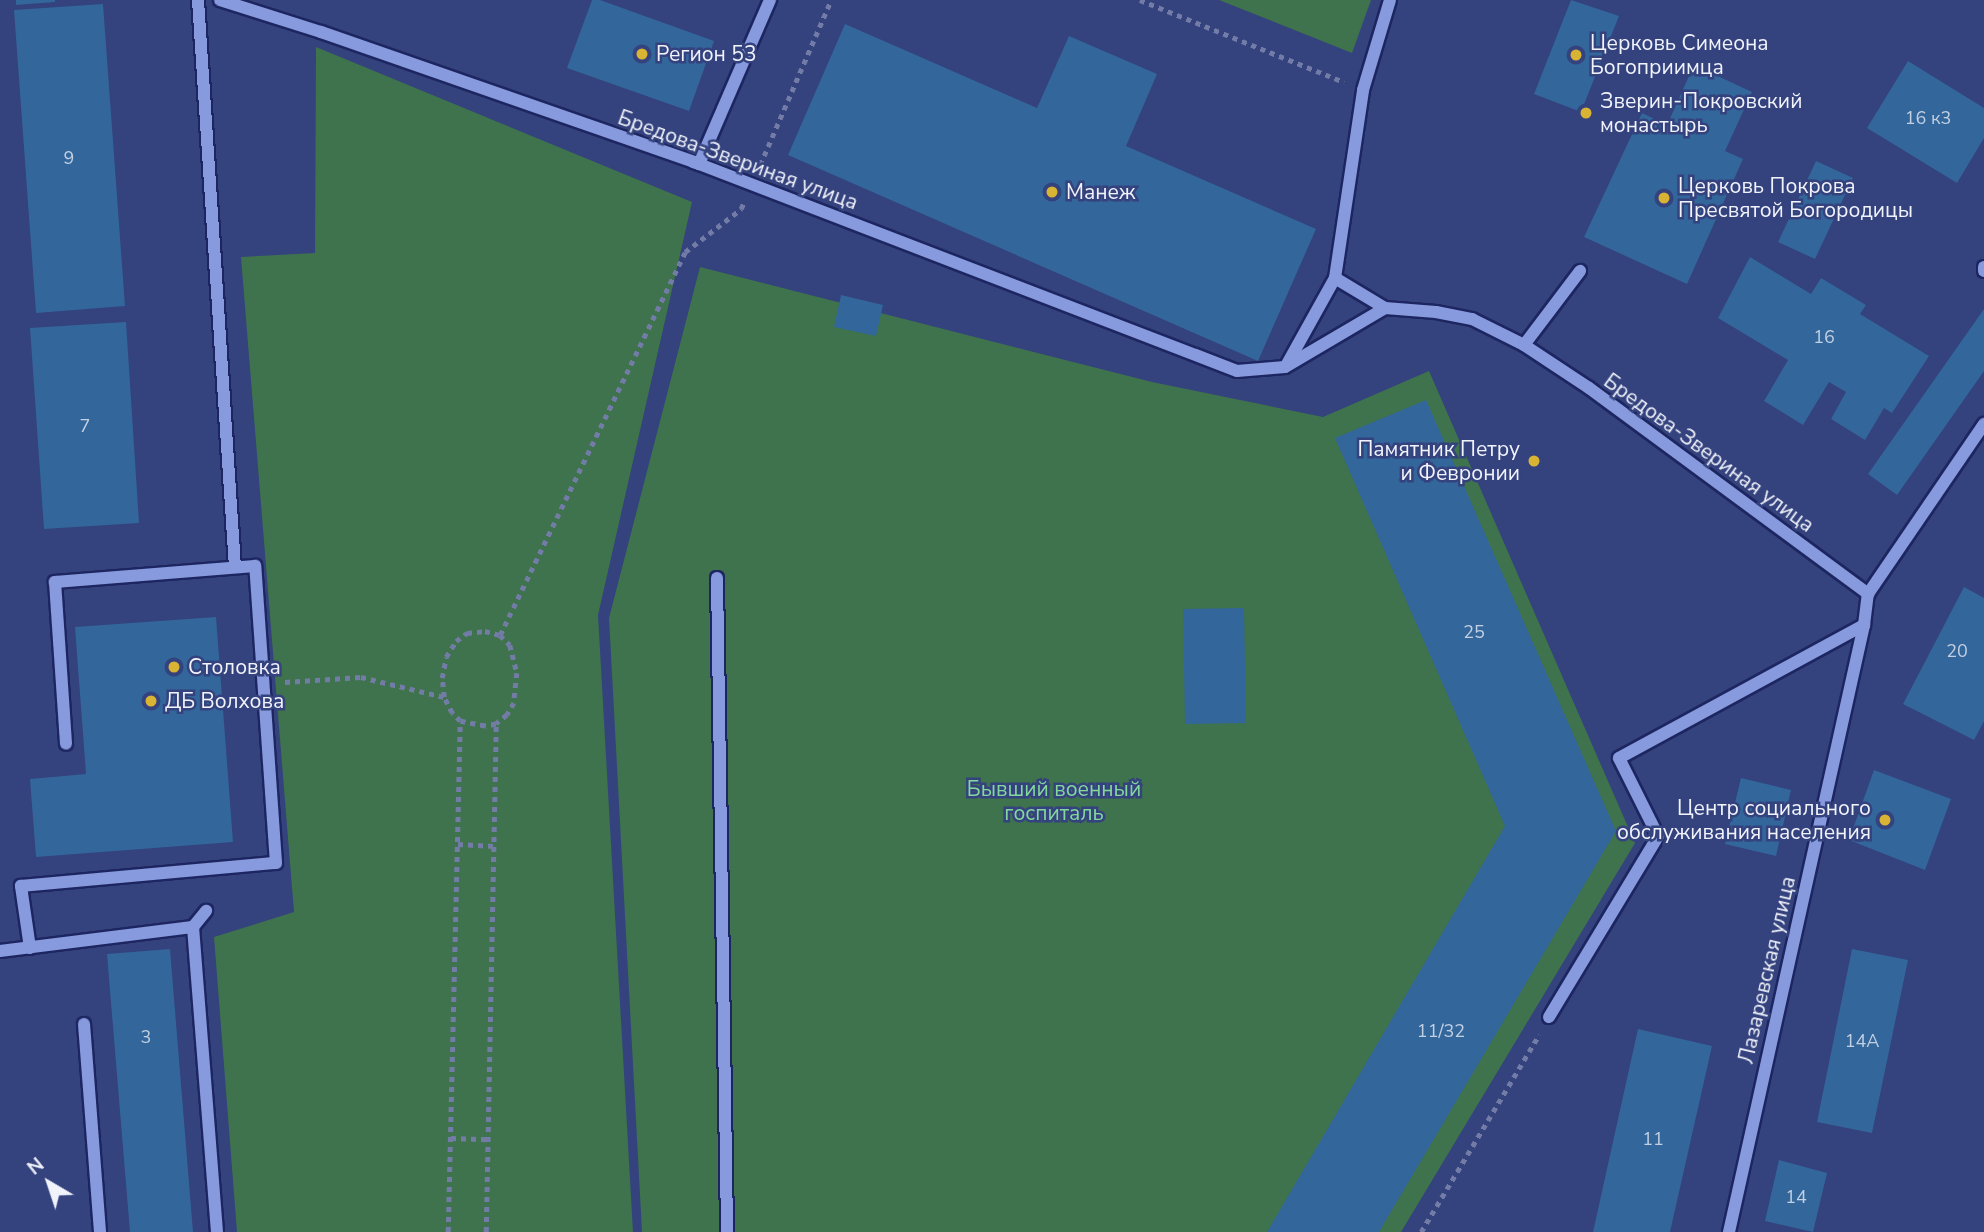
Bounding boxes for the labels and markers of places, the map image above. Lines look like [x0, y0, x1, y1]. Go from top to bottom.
place label: Церковь Симеона Богоприимца [1590, 30, 1769, 80]
place label: Регион 53 [656, 41, 757, 67]
marker: Регион 53 [634, 46, 650, 62]
marker: Церковь Симеона Богоприимца [1568, 47, 1584, 63]
place label: Зверин-Покровский монастырь [1600, 88, 1802, 138]
marker: Зверин-Покровский монастырь [1578, 105, 1594, 121]
place label: Церковь Покрова Пресвятой Богородицы [1678, 173, 1913, 223]
place label: Манеж [1066, 179, 1135, 205]
marker: Манеж [1044, 184, 1060, 200]
marker: Церковь Покрова Пресвятой Богородицы [1656, 190, 1672, 206]
place label: Памятник Петру и Февронии [1357, 436, 1520, 486]
marker: Памятник Петру и Февронии [1526, 453, 1542, 469]
place label: Столовка [188, 654, 281, 680]
marker: Столовка [166, 659, 182, 675]
place label: ДБ Волхова [165, 688, 284, 714]
marker: ДБ Волхова [143, 693, 159, 709]
place label: Центр социального обслуживания населения [1617, 795, 1871, 845]
marker: Центр социального обслуживания населения [1877, 812, 1893, 828]

